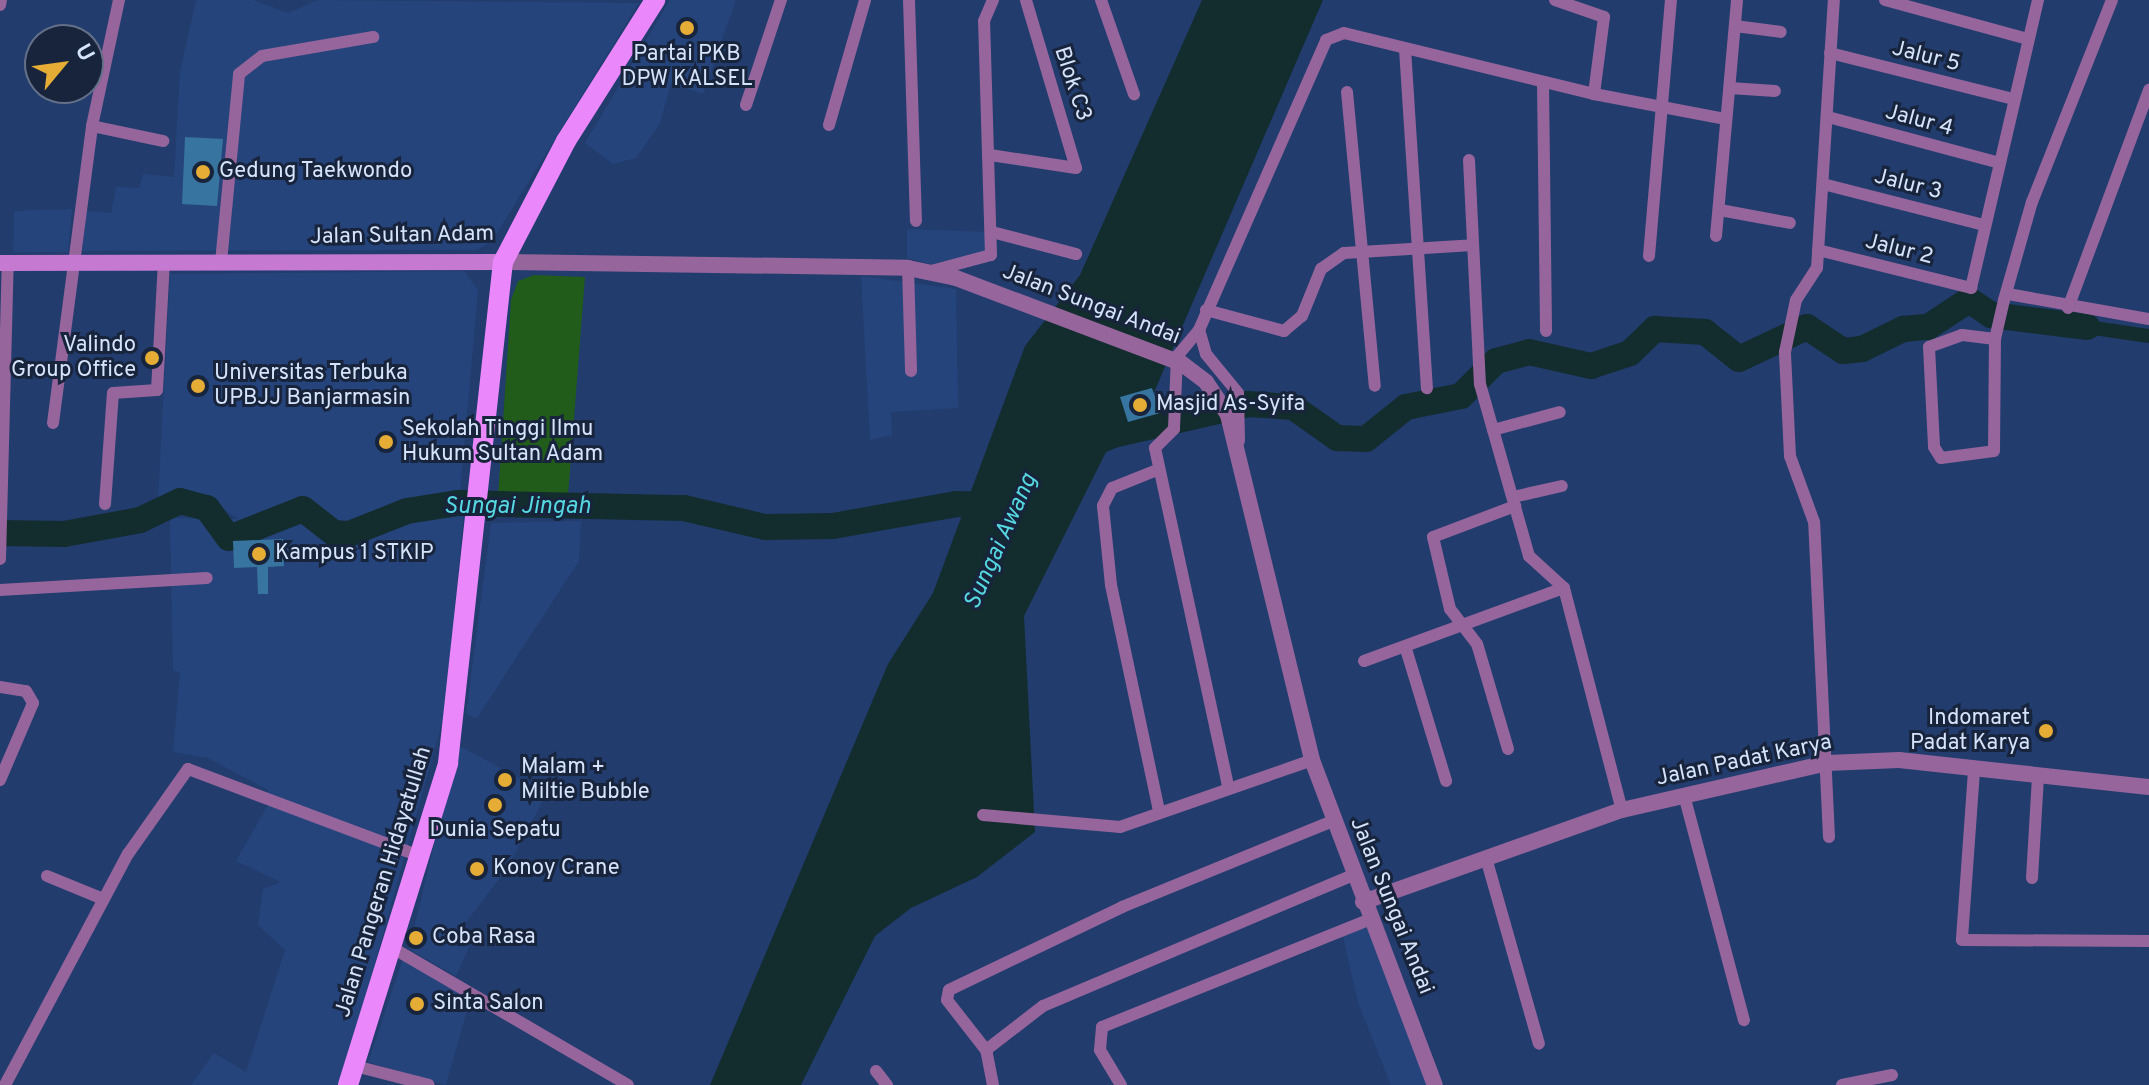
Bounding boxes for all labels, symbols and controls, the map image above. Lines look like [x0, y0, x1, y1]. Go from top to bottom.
marker: Partai PKB DPW KALSEL [678, 19, 696, 37]
north arrow [24, 24, 104, 104]
street label: Jalur 5 [1889, 36, 1963, 78]
text: U [68, 40, 99, 66]
place label: Partai PKB DPW KALSEL [621, 41, 753, 92]
street label: Blok C3 [1048, 43, 1096, 125]
street label: Jalur 4 [1882, 99, 1956, 143]
place label: Gedung Taekwondo [219, 159, 413, 185]
marker: Gedung Taekwondo [194, 163, 212, 181]
street label: Jalur 3 [1871, 164, 1945, 206]
street label: Jalan Sultan Adam [309, 221, 495, 251]
street label: Jalur 2 [1862, 229, 1936, 271]
street label: Jalan Sungai Andai [998, 259, 1184, 351]
place label: Valindo Group Office [11, 332, 136, 384]
marker: Valindo Group Office [143, 349, 161, 367]
place label: Universitas Terbuka UPBJJ Banjarmasin [214, 360, 410, 412]
marker: Universitas Terbuka UPBJJ Banjarmasin [189, 377, 207, 395]
place label: Masjid As-Syifa [1156, 392, 1306, 418]
marker: Masjid As-Syifa [1131, 396, 1149, 414]
place label: Sekolah Tinggi Ilmu Hukum Sultan Adam [402, 416, 604, 468]
marker: Sekolah Tinggi Ilmu Hukum Sultan Adam [377, 433, 395, 451]
water label: Sungai Awang [959, 469, 1045, 615]
water label: Sungai Jingah [444, 494, 590, 522]
place label: Kampus 1 STKIP [275, 541, 434, 567]
marker: Kampus 1 STKIP [250, 545, 268, 563]
place label: Indomaret Padat Karya [1910, 705, 2030, 756]
marker: Indomaret Padat Karya [2037, 722, 2055, 740]
street label: Jalan Padat Karya [1654, 730, 1834, 792]
street label: Jalan Pangeran Hidayatullah [330, 744, 438, 1020]
place label: Malam + Miltie Bubble [521, 754, 650, 806]
marker: Malam + Miltie Bubble [496, 771, 514, 789]
marker: Dunia Sepatu [486, 796, 504, 814]
street label: Jalan Sungai Andai [1343, 813, 1439, 999]
place label: Dunia Sepatu [429, 818, 561, 844]
place label: Konoy Crane [493, 856, 620, 882]
marker: Konoy Crane [468, 860, 486, 878]
place label: Coba Rasa [432, 925, 536, 951]
marker: Coba Rasa [407, 929, 425, 947]
place label: Sinta Salon [433, 991, 544, 1017]
marker: Sinta Salon [408, 995, 426, 1013]

